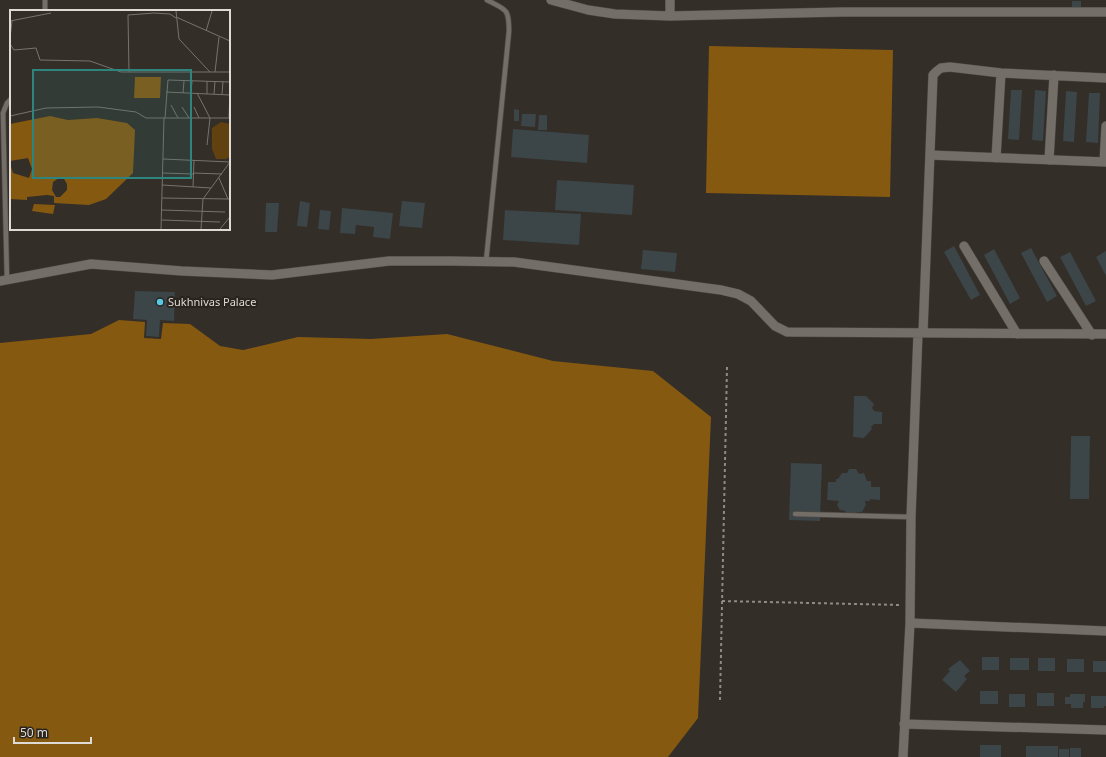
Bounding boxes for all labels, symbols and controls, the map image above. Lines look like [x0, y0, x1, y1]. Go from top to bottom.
inset map [10, 10, 230, 230]
place label: Sukhnivas Palace [168, 294, 256, 309]
marker: Sukhnivas Palace [155, 297, 165, 307]
scale bar [14, 719, 91, 745]
text: 50 m [20, 724, 48, 741]

